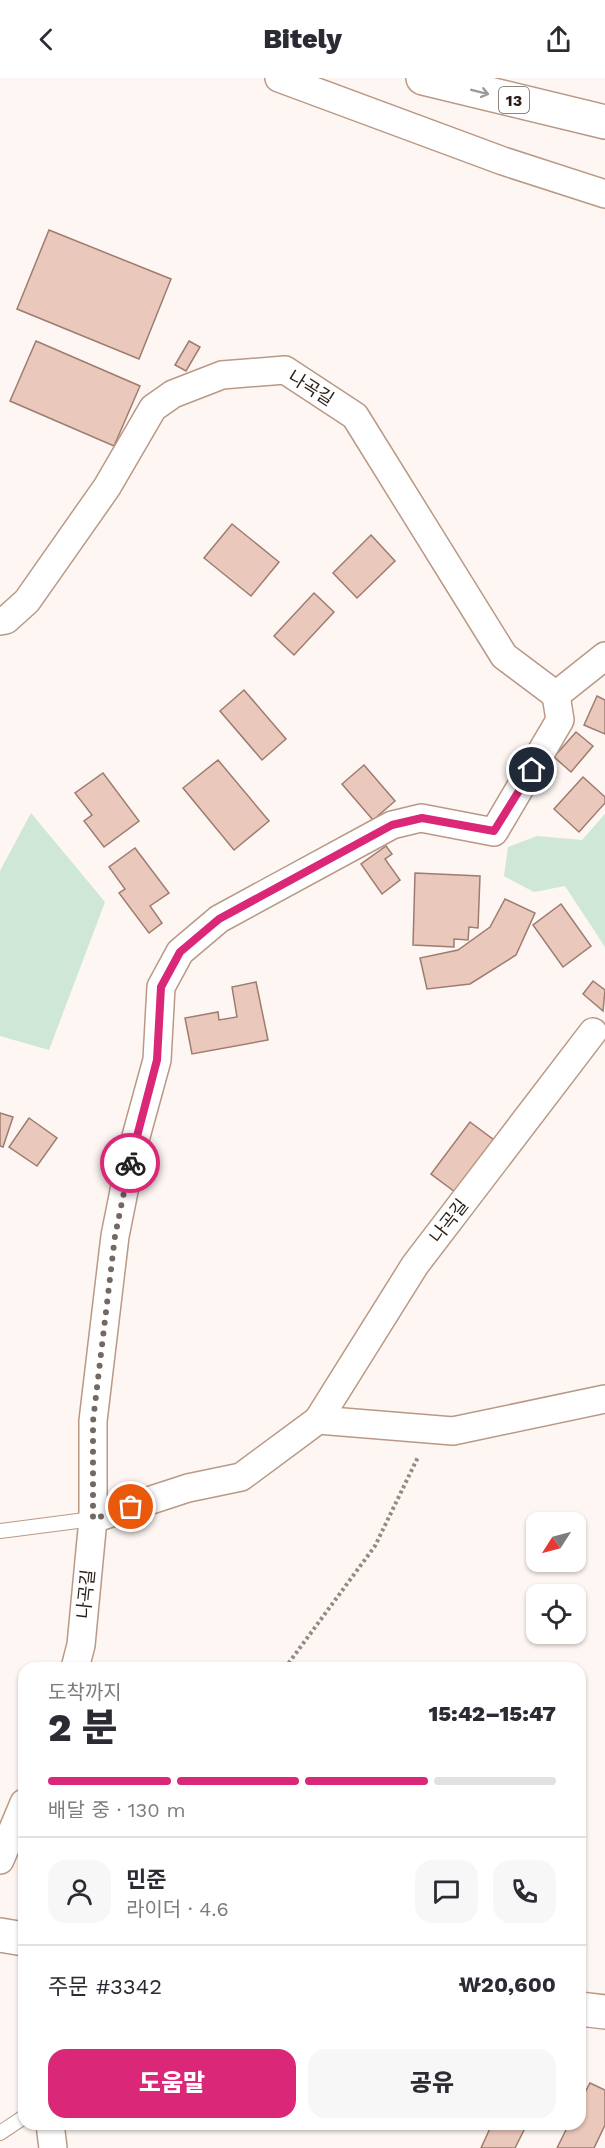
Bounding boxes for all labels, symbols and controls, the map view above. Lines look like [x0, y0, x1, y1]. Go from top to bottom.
icon: back [30, 23, 63, 56]
text: Bitely [263, 23, 342, 55]
icon: share [542, 23, 575, 56]
one-way arrow [470, 86, 489, 98]
road number: 13 [499, 87, 529, 113]
street label: 나곡길 [285, 366, 338, 410]
pin [506, 744, 557, 795]
icon: home [515, 753, 548, 786]
courier [100, 1133, 160, 1193]
icon: bike [114, 1147, 147, 1180]
street label: 나곡길 [425, 1195, 472, 1247]
pin [105, 1481, 156, 1532]
icon: bag [114, 1490, 147, 1523]
north arrow [526, 1512, 586, 1572]
map controls [526, 1512, 586, 1644]
street label: 나곡길 [72, 1568, 99, 1620]
button: locate [526, 1584, 586, 1644]
text: 도착까지 [48, 1680, 122, 1704]
text: 15:42–15:47 [428, 1701, 556, 1726]
text: 2 분 [48, 1705, 118, 1750]
text: 배달 중 · 130 m [48, 1798, 186, 1822]
button: person [48, 1860, 111, 1923]
button: chat [415, 1860, 478, 1923]
button: phone [493, 1860, 556, 1923]
text: 민준 [126, 1867, 166, 1892]
text: 라이더 · 4.6 [126, 1897, 229, 1921]
text: ₩20,600 [459, 1972, 556, 1997]
text: 주문 #3342 [48, 1974, 162, 1999]
button: 도움말 [48, 2049, 296, 2118]
button: 공유 [308, 2049, 556, 2118]

